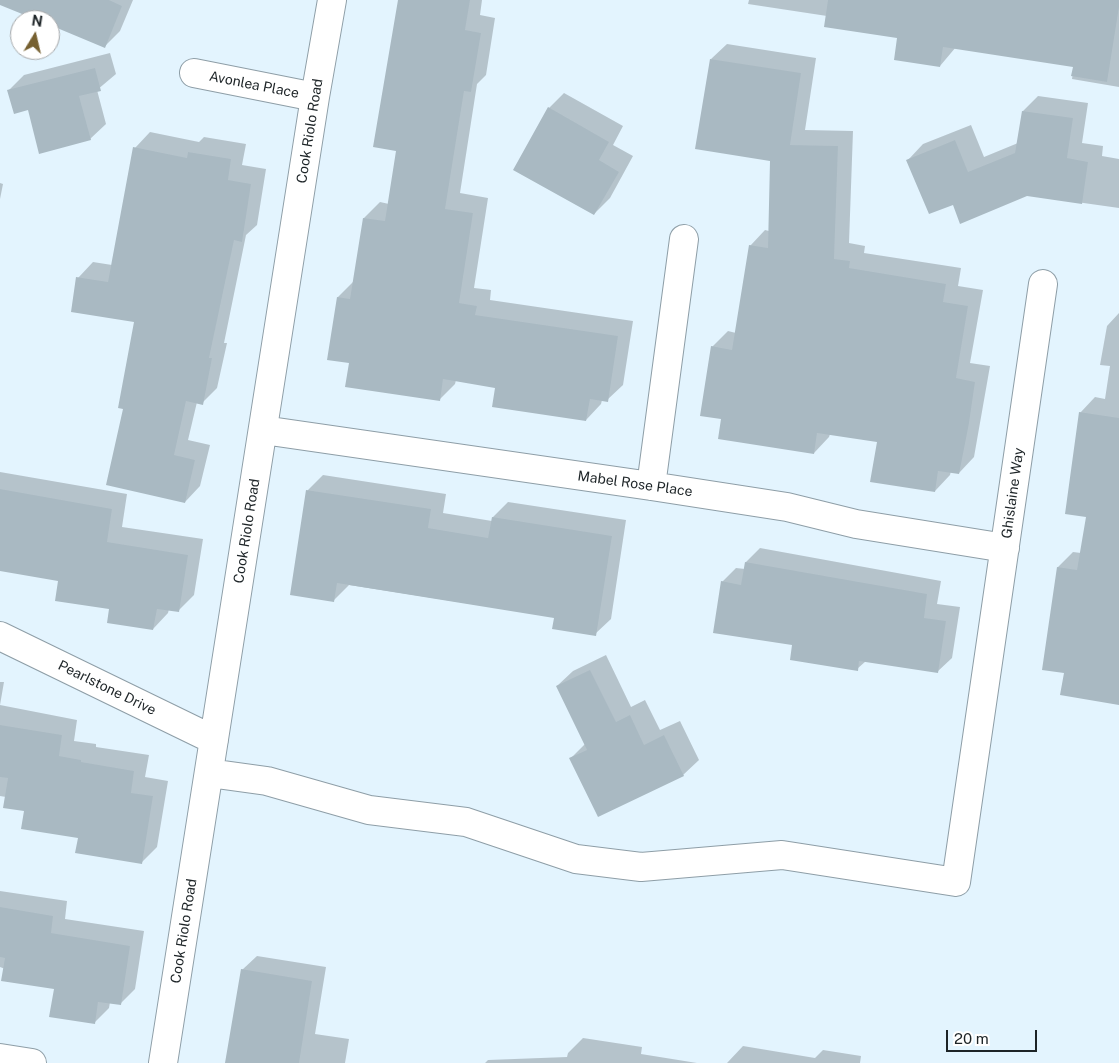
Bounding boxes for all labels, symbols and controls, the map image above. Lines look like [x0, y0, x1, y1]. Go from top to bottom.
north arrow [10, 10, 60, 60]
text: N [31, 12, 44, 30]
street label: Avonlea Place [208, 68, 300, 102]
street label: Cook Riolo Road [293, 77, 327, 185]
street label: Ghislaine Way [998, 447, 1028, 539]
street label: Mabel Rose Place [576, 468, 694, 500]
street label: Cook Riolo Road [230, 477, 264, 585]
street label: Pearlstone Drive [55, 657, 159, 719]
street label: Cook Riolo Road [167, 877, 201, 985]
scale bar [949, 1020, 1040, 1052]
text: 20 m [954, 1030, 989, 1047]

